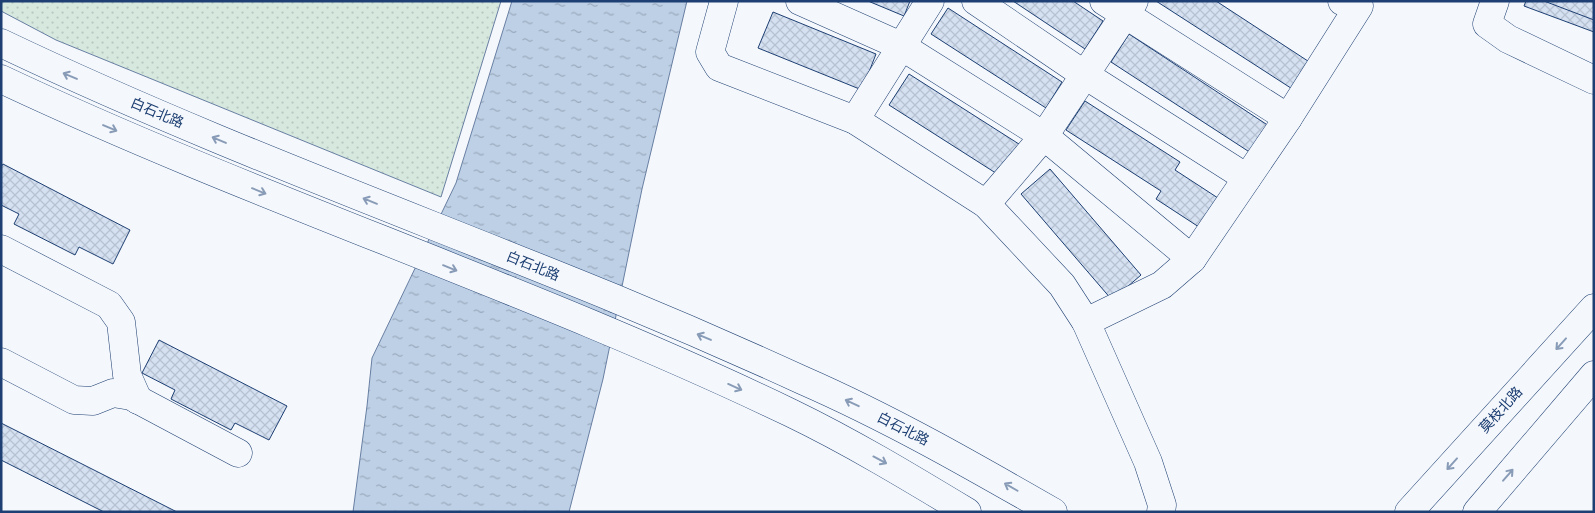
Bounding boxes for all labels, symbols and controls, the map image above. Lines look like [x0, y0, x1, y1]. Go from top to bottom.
one-way arrow [63, 70, 78, 80]
street label: 白石北路 [128, 94, 186, 132]
one-way arrow [102, 123, 117, 133]
one-way arrow [212, 135, 227, 144]
one-way arrow [251, 187, 266, 196]
one-way arrow [363, 195, 378, 205]
street label: 白石北路 [504, 248, 562, 284]
one-way arrow [442, 263, 457, 273]
one-way arrow [697, 331, 712, 341]
one-way arrow [1555, 337, 1567, 350]
one-way arrow [727, 383, 742, 393]
street label: 莫枝北路 [1476, 384, 1526, 436]
one-way arrow [845, 398, 860, 408]
street label: 白石北路 [874, 409, 932, 449]
one-way arrow [872, 456, 887, 465]
one-way arrow [1446, 458, 1458, 471]
one-way arrow [1503, 468, 1514, 481]
one-way arrow [1004, 482, 1018, 492]

